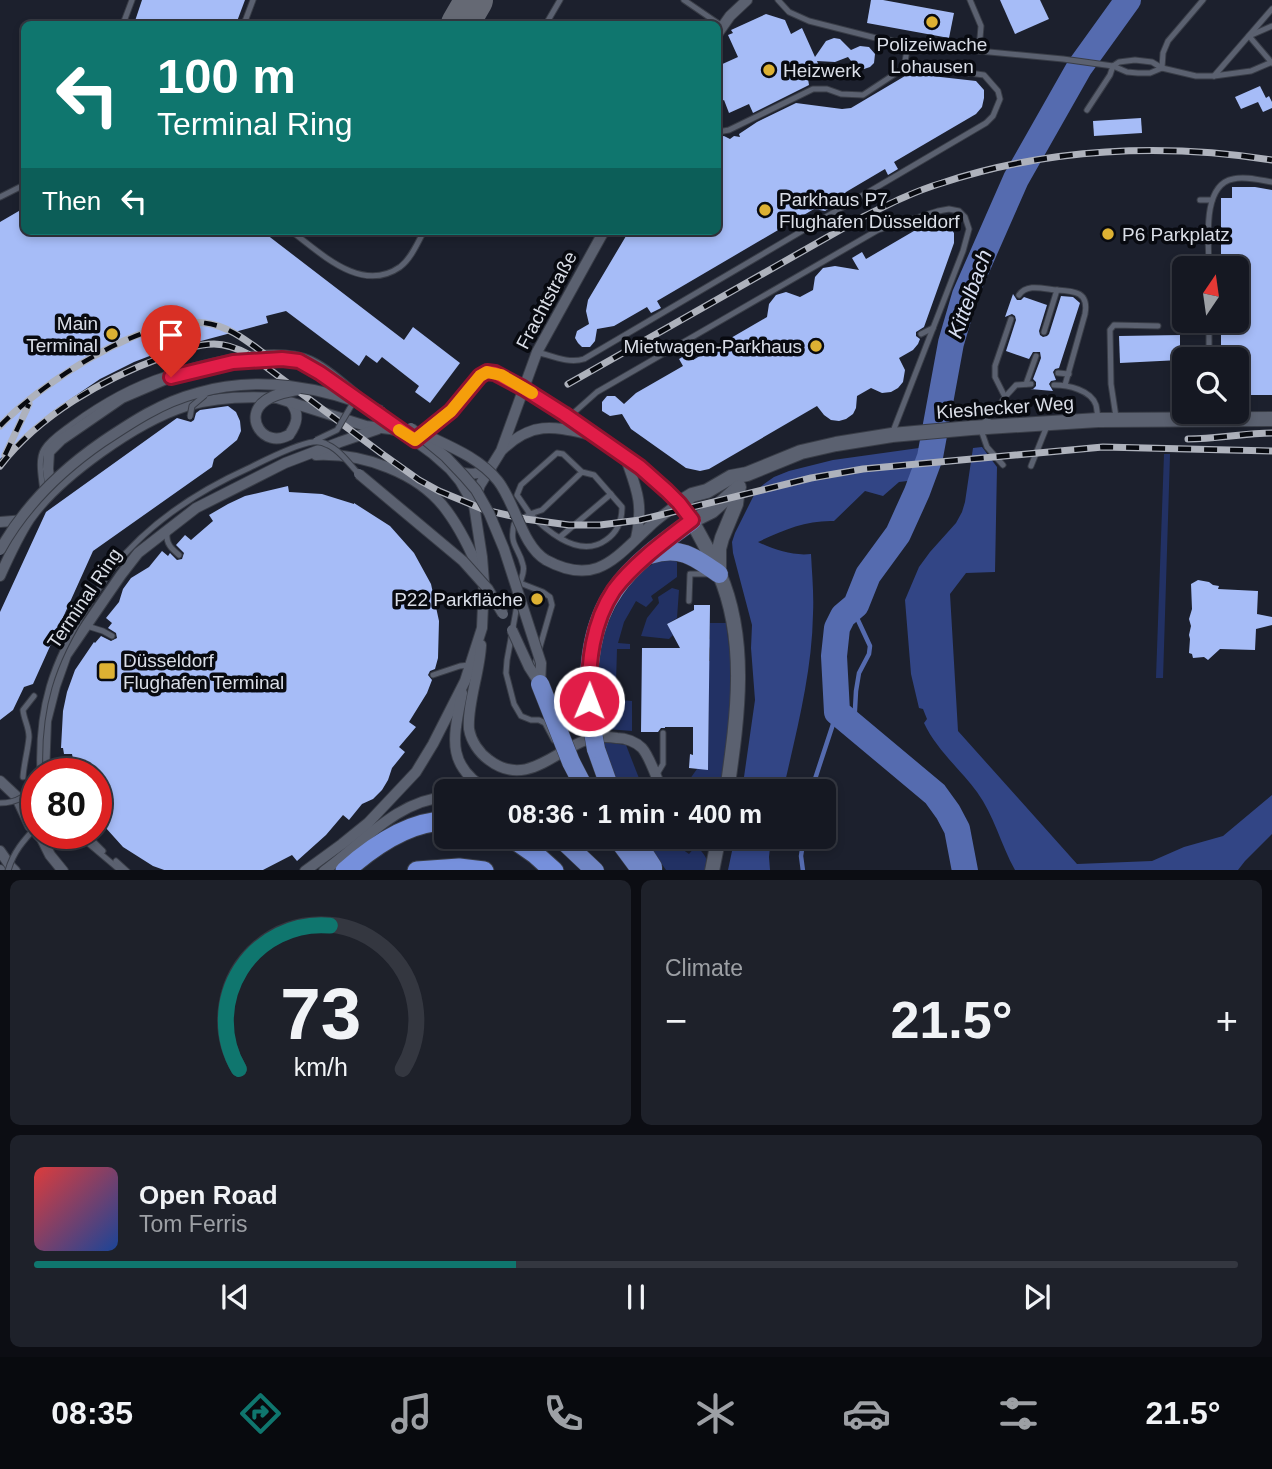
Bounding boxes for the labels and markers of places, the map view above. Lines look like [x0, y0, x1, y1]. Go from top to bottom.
marker: Polizeiwache Lohausen [924, 14, 940, 30]
place label: Polizeiwache Lohausen [877, 34, 987, 77]
place label: Heizwerk [783, 60, 862, 81]
marker: Heizwerk [761, 62, 777, 78]
place label: Parkhaus P7 Flughafen Düsseldorf [779, 189, 960, 232]
marker: Parkhaus P7 Flughafen Düsseldorf [757, 202, 773, 218]
place label: P6 Parkplatz [1122, 224, 1230, 245]
marker: P6 Parkplatz [1100, 226, 1116, 242]
pin [141, 305, 201, 377]
place label: Main Terminal [26, 313, 98, 356]
marker: Main Terminal [104, 326, 120, 342]
place label: Mietwagen-Parkhaus [624, 336, 802, 357]
marker: Mietwagen-Parkhaus [808, 338, 824, 354]
place label: P22 Parkfläche [394, 589, 523, 610]
marker: P22 Parkfläche [529, 591, 545, 607]
place label: Düsseldorf Flughafen Terminal [123, 650, 284, 693]
marker: Düsseldorf Flughafen Terminal [97, 661, 117, 681]

